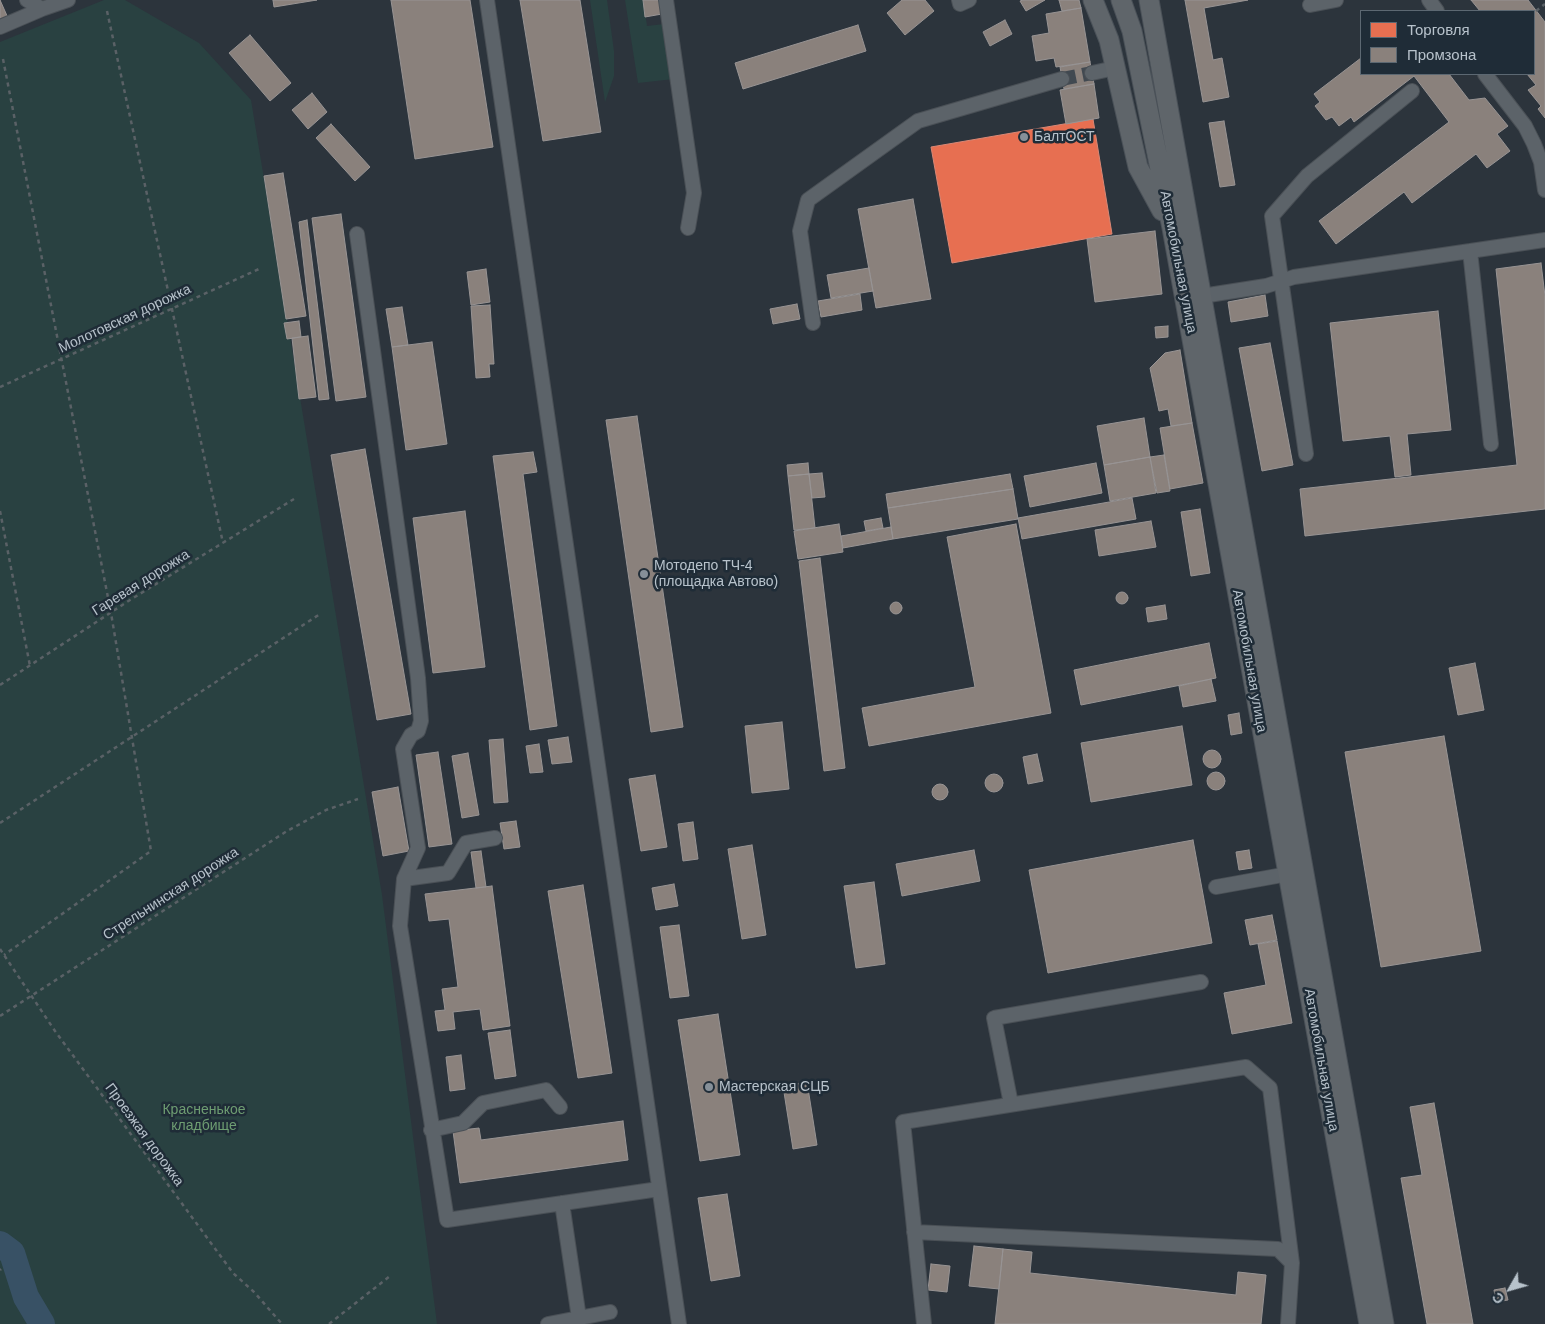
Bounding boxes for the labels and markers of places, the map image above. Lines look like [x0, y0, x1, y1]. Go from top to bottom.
place label: БалтОСТ [1034, 129, 1095, 145]
marker: БалтОСТ [1018, 131, 1030, 143]
place label: Мотодепо ТЧ-4 (площадка Автово) [654, 558, 778, 590]
marker: Мотодепо ТЧ-4 (площадка Автово) [638, 568, 650, 580]
place label: Мастерская СЦБ [719, 1079, 830, 1095]
marker: Мастерская СЦБ [703, 1081, 715, 1093]

